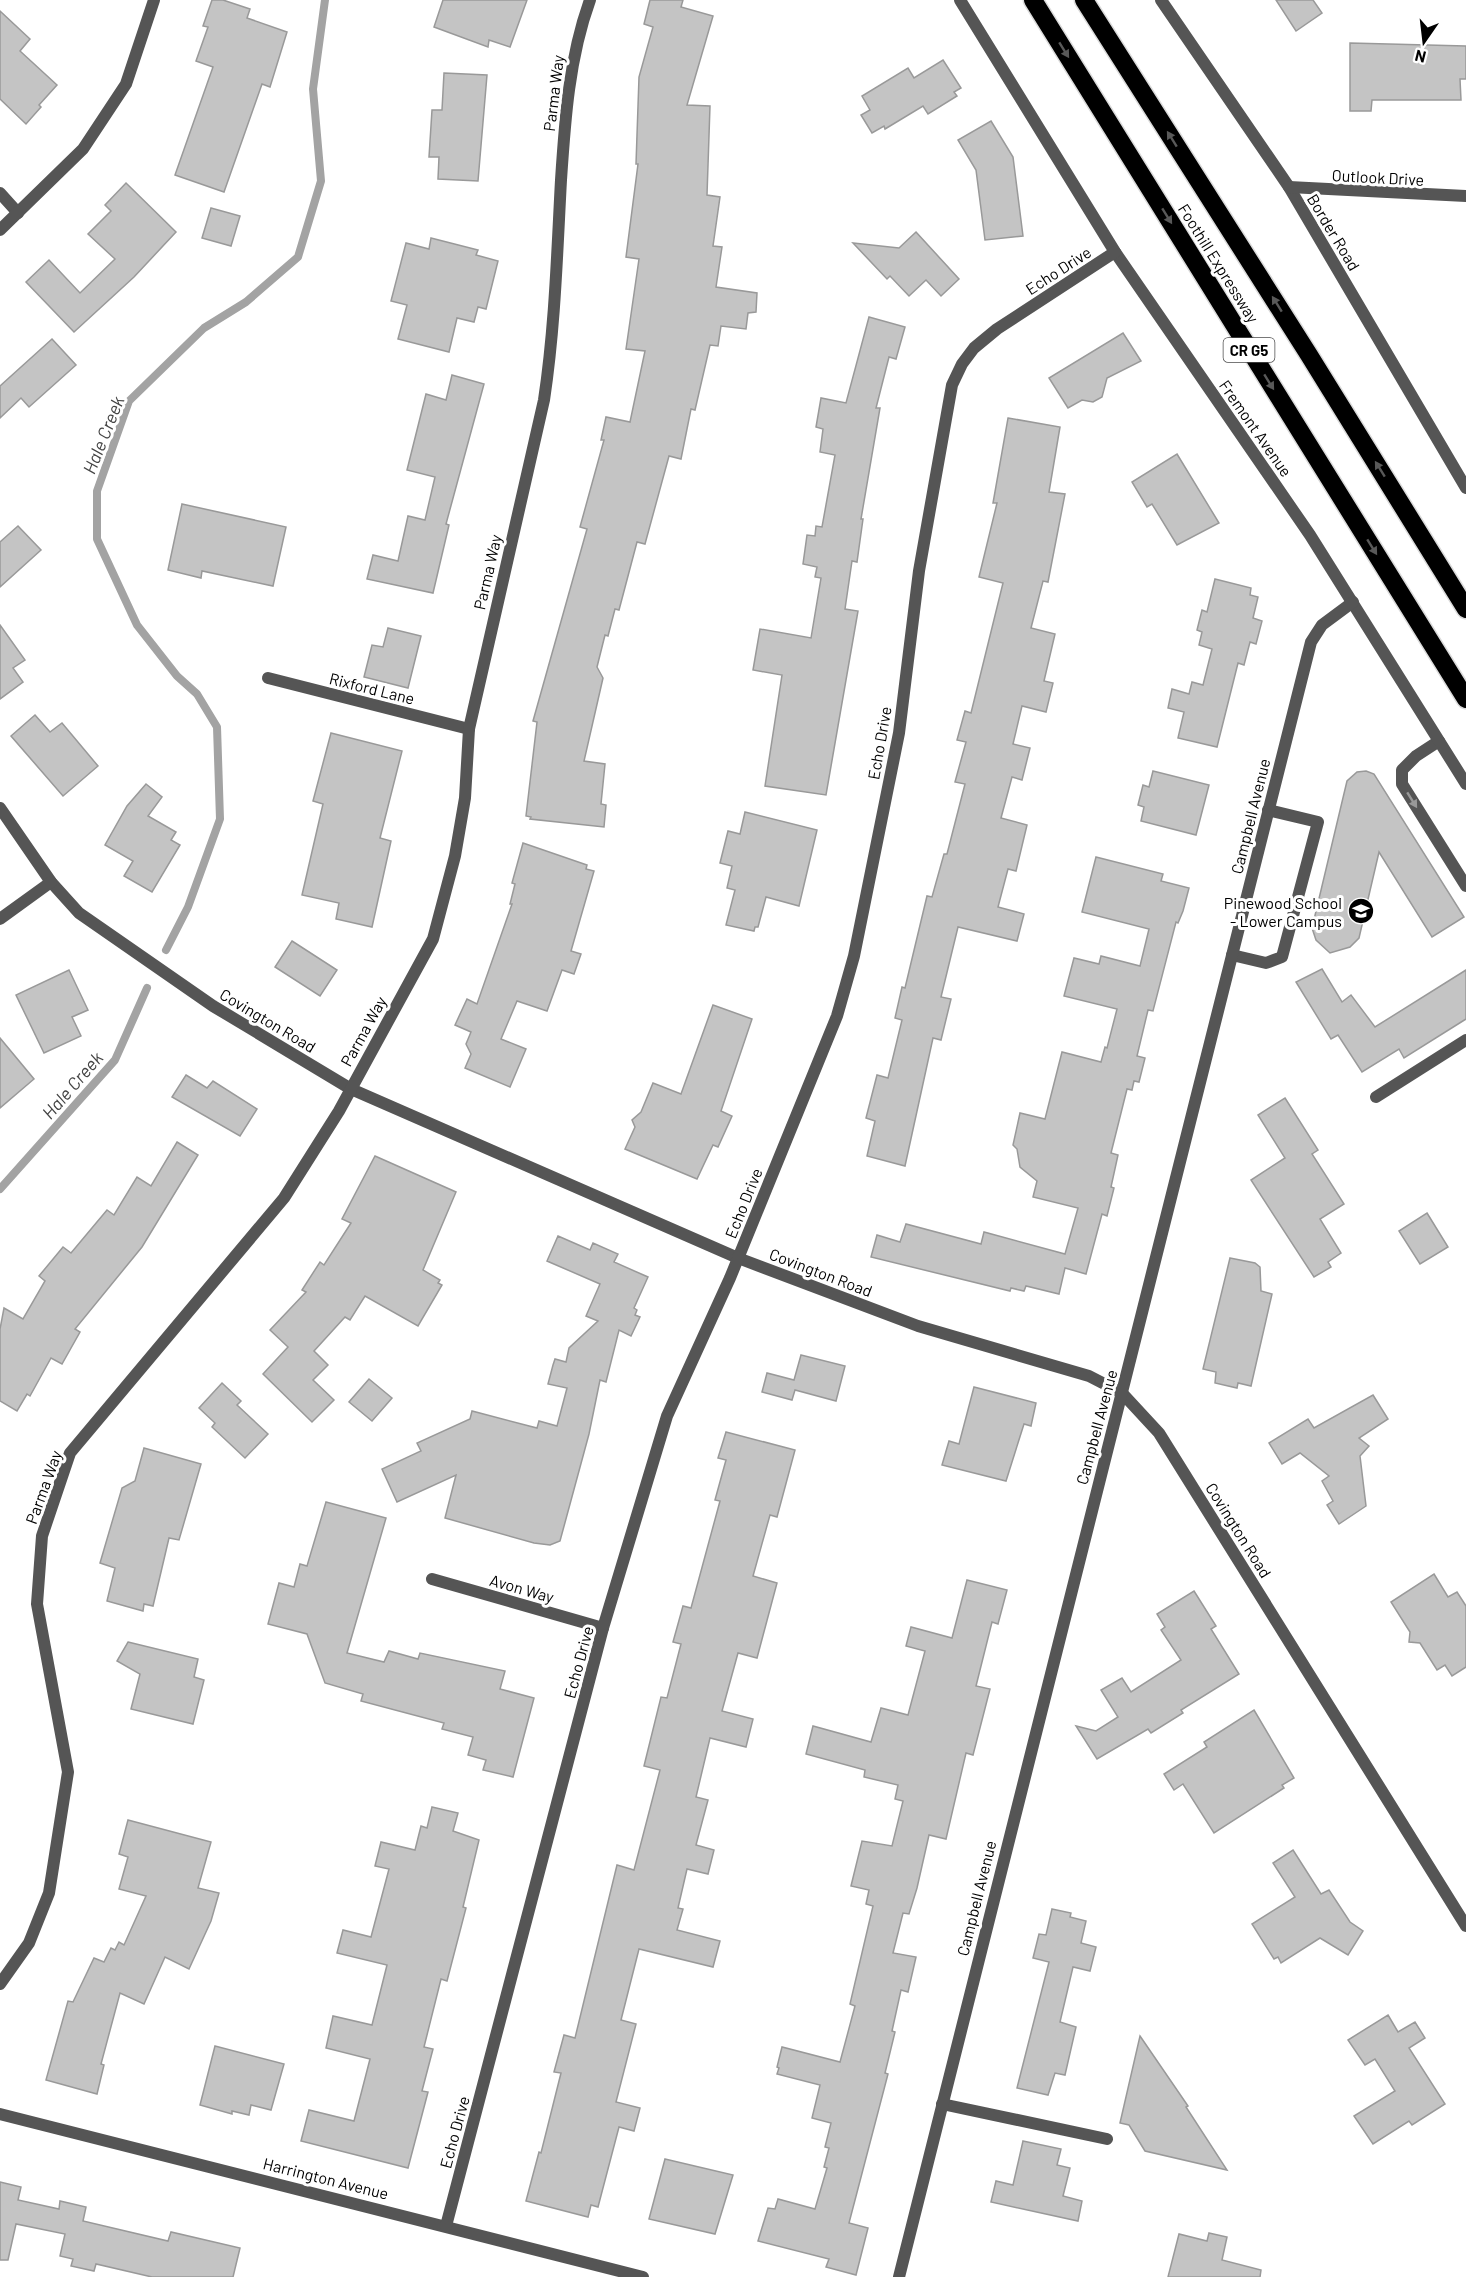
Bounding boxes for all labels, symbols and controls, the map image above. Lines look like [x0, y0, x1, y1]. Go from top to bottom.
north arrow [1394, 12, 1454, 72]
one-way arrow [1059, 42, 1070, 58]
text: N [1413, 47, 1428, 68]
street label: Parma Way [539, 53, 567, 132]
one-way arrow [1167, 131, 1178, 148]
street label: Outlook Drive [1331, 165, 1425, 189]
street label: Border Road [1304, 190, 1364, 274]
street label: Foothill Expressway [1175, 200, 1264, 326]
one-way arrow [1161, 208, 1172, 224]
street label: Echo Drive [1022, 242, 1094, 298]
one-way arrow [1271, 296, 1282, 312]
road number: CR G5 [1224, 338, 1274, 362]
one-way arrow [1264, 373, 1275, 390]
street label: Fremont Avenue [1216, 376, 1296, 480]
water label: Hale Creek [77, 393, 129, 477]
one-way arrow [1374, 462, 1386, 478]
street label: Parma Way [469, 532, 505, 612]
one-way arrow [1366, 539, 1377, 555]
street label: Rixford Lane [327, 668, 417, 708]
street label: Echo Drive [863, 705, 895, 781]
street label: Campbell Avenue [1226, 756, 1274, 876]
one-way arrow [1406, 792, 1417, 808]
place label: Pinewood School - Lower Campus [1224, 893, 1342, 930]
school or university icon: Pinewood School - Lower Campus [1346, 896, 1376, 926]
street label: Covington Road [217, 984, 319, 1056]
street label: Parma Way [336, 992, 390, 1069]
water label: Hale Creek [37, 1047, 107, 1123]
street label: Echo Drive [720, 1165, 766, 1241]
street label: Covington Road [767, 1244, 875, 1300]
street label: Campbell Avenue [1072, 1367, 1120, 1487]
street label: Parma Way [21, 1447, 65, 1526]
street label: Covington Road [1202, 1479, 1276, 1581]
street label: Avon Way [488, 1570, 557, 1606]
street label: Echo Drive [559, 1624, 597, 1700]
street label: Campbell Avenue [952, 1838, 1000, 1958]
street label: Echo Drive [435, 2094, 473, 2170]
street label: Harrington Avenue [261, 2153, 391, 2203]

